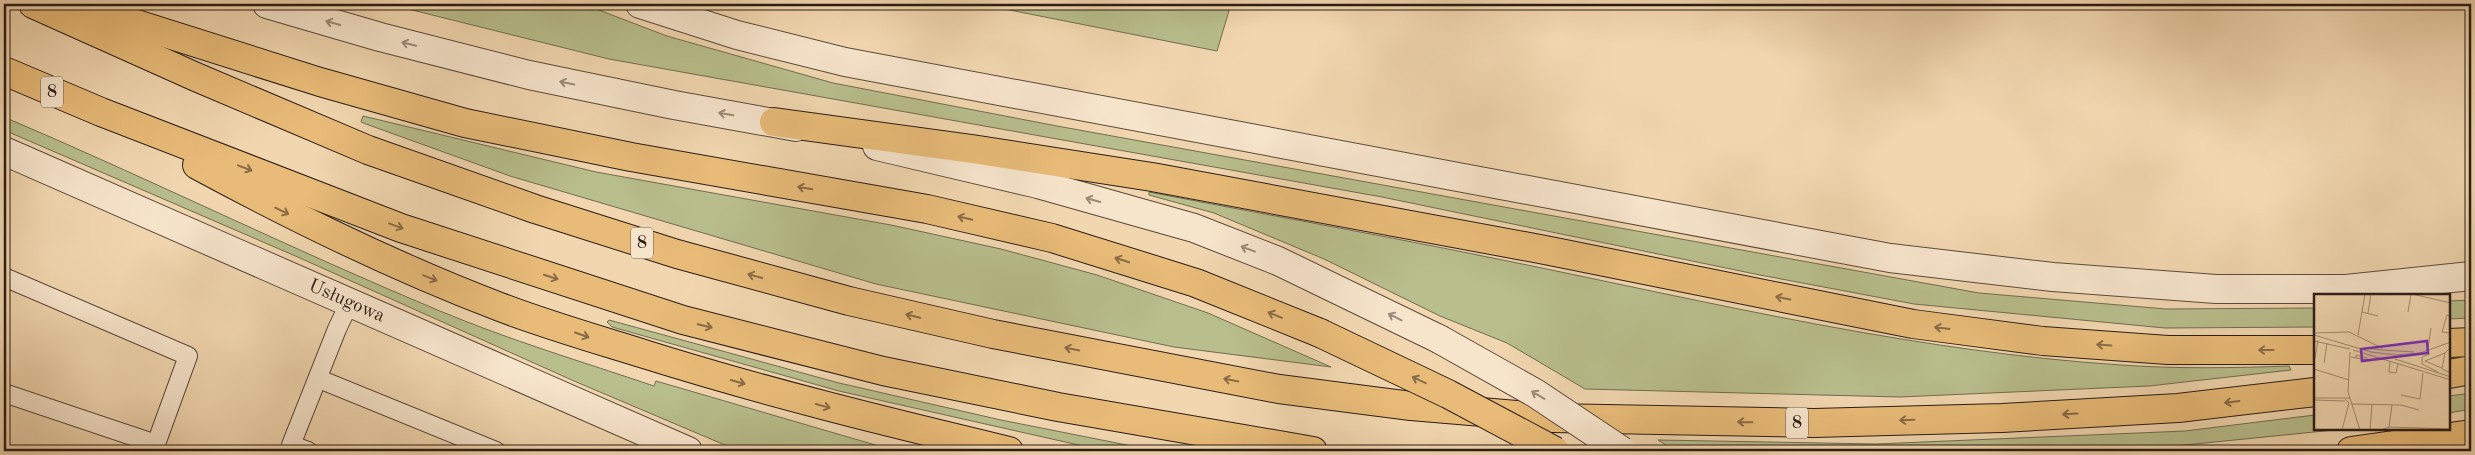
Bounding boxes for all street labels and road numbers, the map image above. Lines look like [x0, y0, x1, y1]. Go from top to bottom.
road number: 8 [41, 76, 63, 108]
road number: 8 [631, 228, 653, 258]
street label: Usługowa [305, 276, 388, 327]
road number: 8 [1786, 408, 1808, 438]

